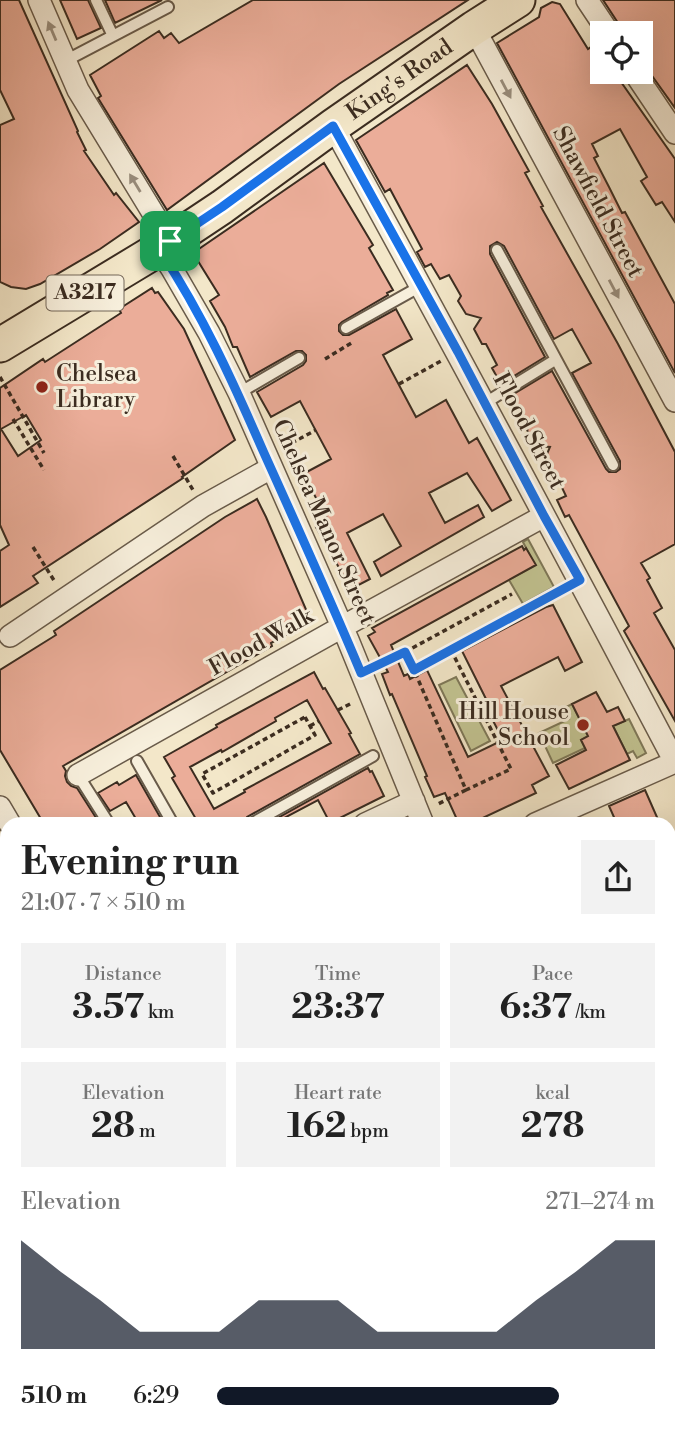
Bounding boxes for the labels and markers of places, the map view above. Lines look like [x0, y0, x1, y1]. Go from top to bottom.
pin [140, 211, 200, 271]
place label: Chelsea Library [56, 360, 138, 414]
marker: Chelsea Library [34, 379, 50, 395]
place label: Hill House School [458, 698, 569, 752]
marker: Hill House School [575, 717, 591, 733]

